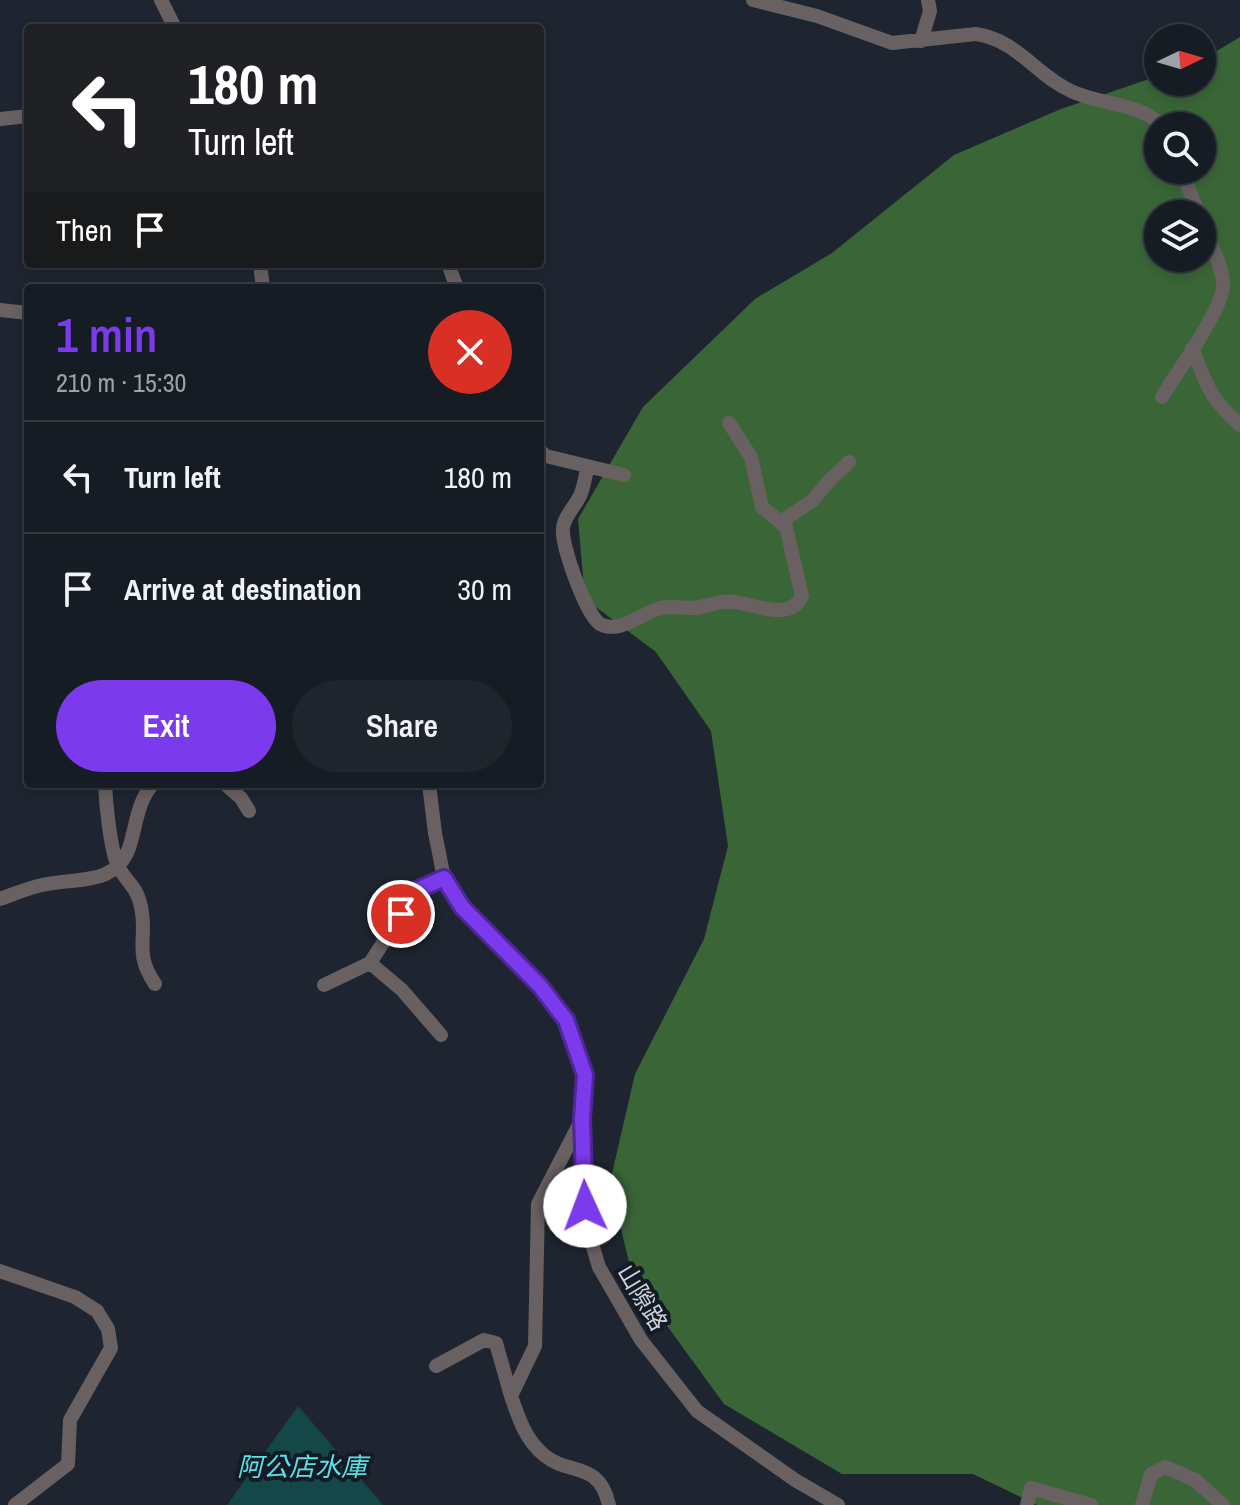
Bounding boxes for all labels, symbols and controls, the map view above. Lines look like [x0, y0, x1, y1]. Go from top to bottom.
north arrow [1144, 24, 1216, 96]
map controls [1144, 24, 1216, 272]
text: 180 m [188, 46, 318, 121]
icon: left [56, 56, 160, 160]
button: search [1144, 112, 1216, 184]
text: Turn left [188, 118, 294, 166]
button: layers [1144, 200, 1216, 272]
icon: arrive [128, 208, 172, 252]
text: Then [56, 210, 112, 250]
text: 1 min [56, 302, 157, 367]
button: close [428, 310, 512, 394]
text: 210 m · 15:30 [56, 365, 186, 400]
icon: left [56, 455, 100, 499]
text: Turn left [124, 457, 221, 497]
text: 180 m [444, 457, 512, 497]
icon: arrive [56, 567, 100, 611]
text: Arrive at destination [124, 569, 362, 609]
text: 30 m [457, 569, 512, 609]
button: Exit [56, 680, 276, 772]
button: Share [292, 680, 512, 772]
pin [367, 880, 435, 948]
icon: arrive [379, 892, 423, 936]
position arrow [543, 1164, 627, 1248]
street label: 山隙路 [611, 1258, 675, 1336]
water label: 阿公店水庫 [237, 1449, 371, 1484]

